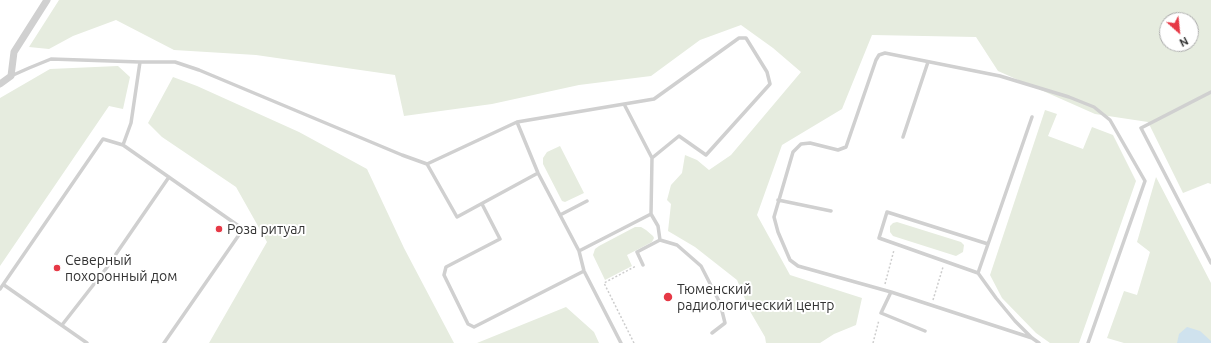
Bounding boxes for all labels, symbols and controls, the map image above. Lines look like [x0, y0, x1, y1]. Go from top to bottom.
north arrow [1159, 12, 1199, 52]
text: N [1178, 35, 1190, 49]
place label: Роза ритуал [227, 221, 306, 237]
marker: Роза ритуал [214, 224, 224, 234]
place label: Северный похоронный дом [65, 252, 177, 284]
marker: Северный похоронный дом [52, 263, 62, 273]
place label: Тюменский радиологический центр [677, 281, 834, 314]
marker: Тюменский радиологический центр [662, 291, 674, 303]

